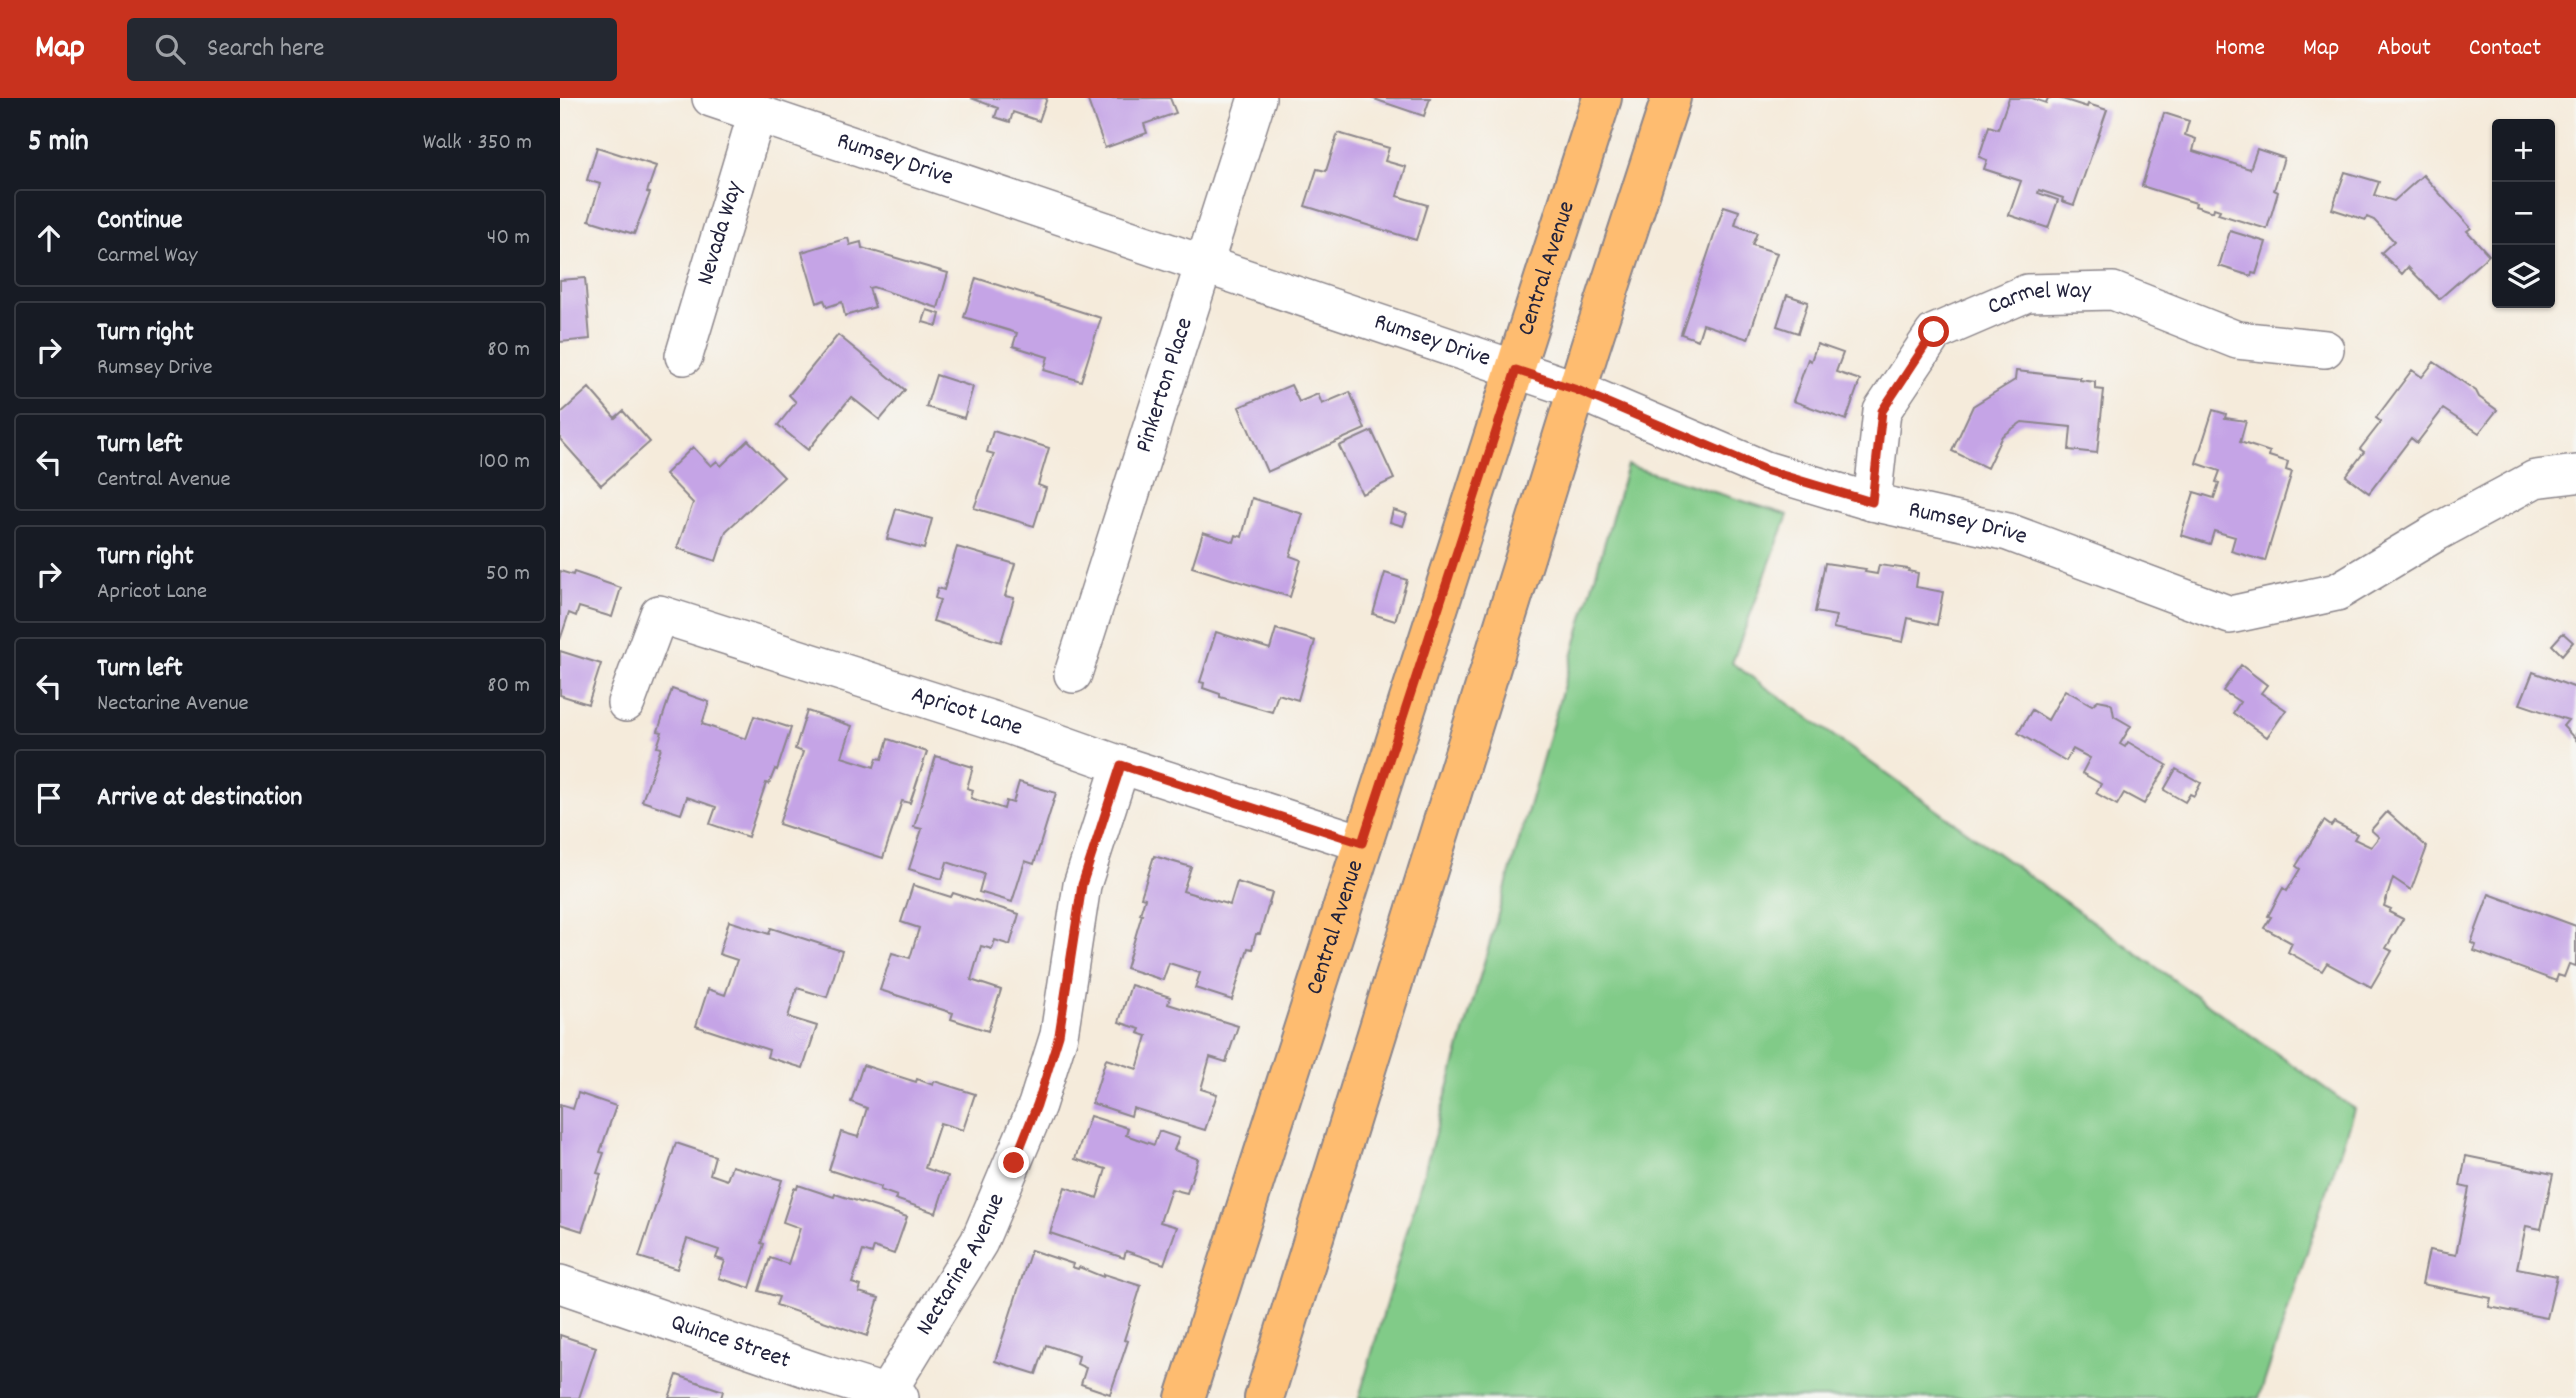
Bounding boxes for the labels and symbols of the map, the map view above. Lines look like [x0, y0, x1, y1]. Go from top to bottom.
street label: Rumsey Drive [832, 125, 957, 195]
street label: Nevada Way [689, 176, 753, 289]
street label: Central Avenue [1510, 197, 1585, 340]
street label: Carmel Way [1983, 274, 2093, 325]
street label: Rumsey Drive [1369, 306, 1495, 377]
street label: Pinkerton Place [1128, 314, 1203, 457]
route start [1918, 316, 1949, 347]
street label: Rumsey Drive [1905, 494, 2032, 555]
street label: Apricot Lane [907, 678, 1027, 746]
street label: Central Avenue [1298, 856, 1373, 999]
route end [998, 1147, 1029, 1178]
street label: Nectarine Avenue [908, 1188, 1015, 1342]
street label: Quince Street [666, 1306, 795, 1378]

